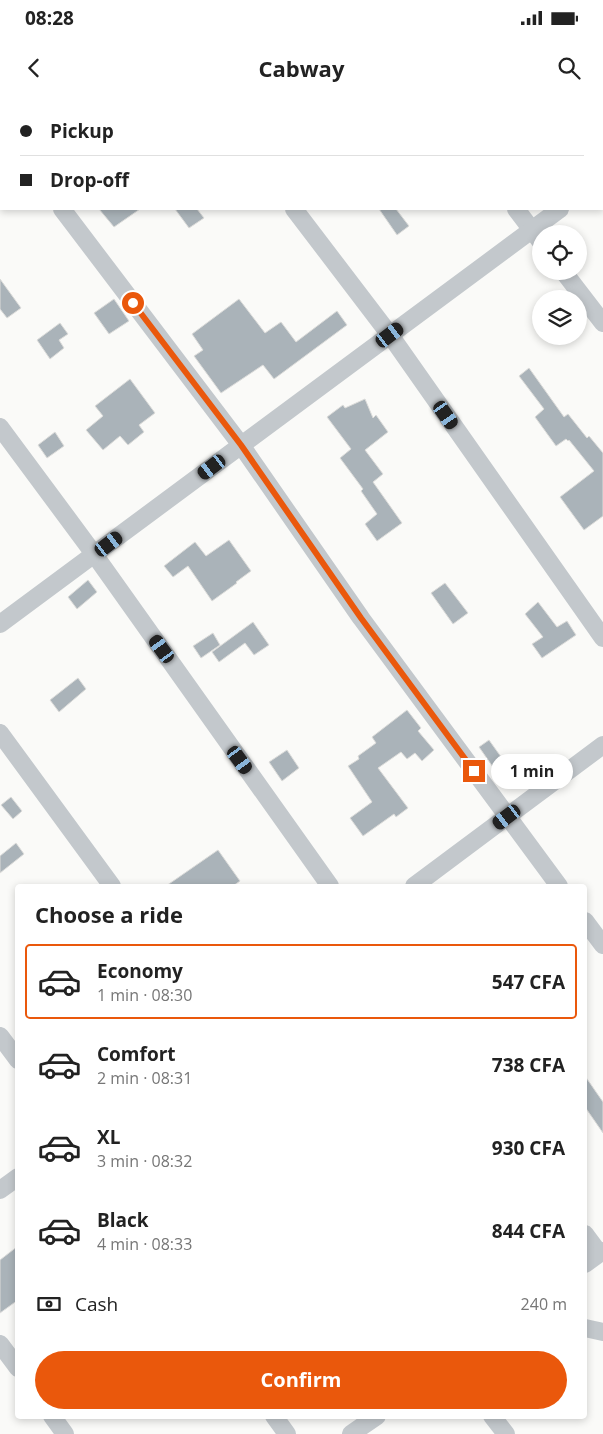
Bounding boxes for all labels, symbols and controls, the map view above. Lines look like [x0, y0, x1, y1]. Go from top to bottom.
text: 08:28 [25, 5, 74, 31]
text: Cabway [259, 53, 344, 83]
icon: back [20, 54, 48, 82]
icon: search [555, 54, 583, 82]
text: Pickup [50, 118, 114, 144]
text: Drop-off [50, 167, 129, 193]
map controls [532, 225, 587, 345]
button: locate [532, 225, 587, 280]
button: layers [532, 290, 587, 345]
route start [122, 292, 144, 314]
car [373, 320, 406, 350]
car [431, 398, 460, 432]
car [195, 452, 228, 482]
car [92, 529, 125, 559]
car [147, 632, 176, 666]
car [225, 743, 254, 777]
callout: 1 min [492, 754, 574, 788]
route end [463, 760, 485, 782]
text: 1 min [510, 760, 554, 782]
car [490, 802, 523, 832]
text: Choose a ride [35, 899, 183, 929]
text: Economy [97, 958, 183, 984]
icon: car [37, 959, 82, 1004]
text: 547 CFA [492, 969, 565, 995]
text: 1 min · 08:30 [97, 984, 192, 1006]
text: Comfort [97, 1041, 176, 1067]
icon: car [37, 1042, 82, 1087]
text: 738 CFA [492, 1052, 565, 1078]
text: 2 min · 08:31 [97, 1067, 192, 1089]
text: XL [97, 1124, 120, 1150]
icon: car [37, 1125, 82, 1170]
text: 930 CFA [492, 1135, 565, 1161]
text: 3 min · 08:32 [97, 1150, 192, 1172]
text: Black [97, 1207, 149, 1233]
icon: car [37, 1208, 82, 1253]
text: 844 CFA [492, 1218, 565, 1244]
text: 4 min · 08:33 [97, 1233, 192, 1255]
icon: cash [35, 1290, 63, 1318]
text: Cash [75, 1291, 118, 1317]
text: 240 m [521, 1293, 567, 1315]
button: Confirm [35, 1351, 567, 1409]

